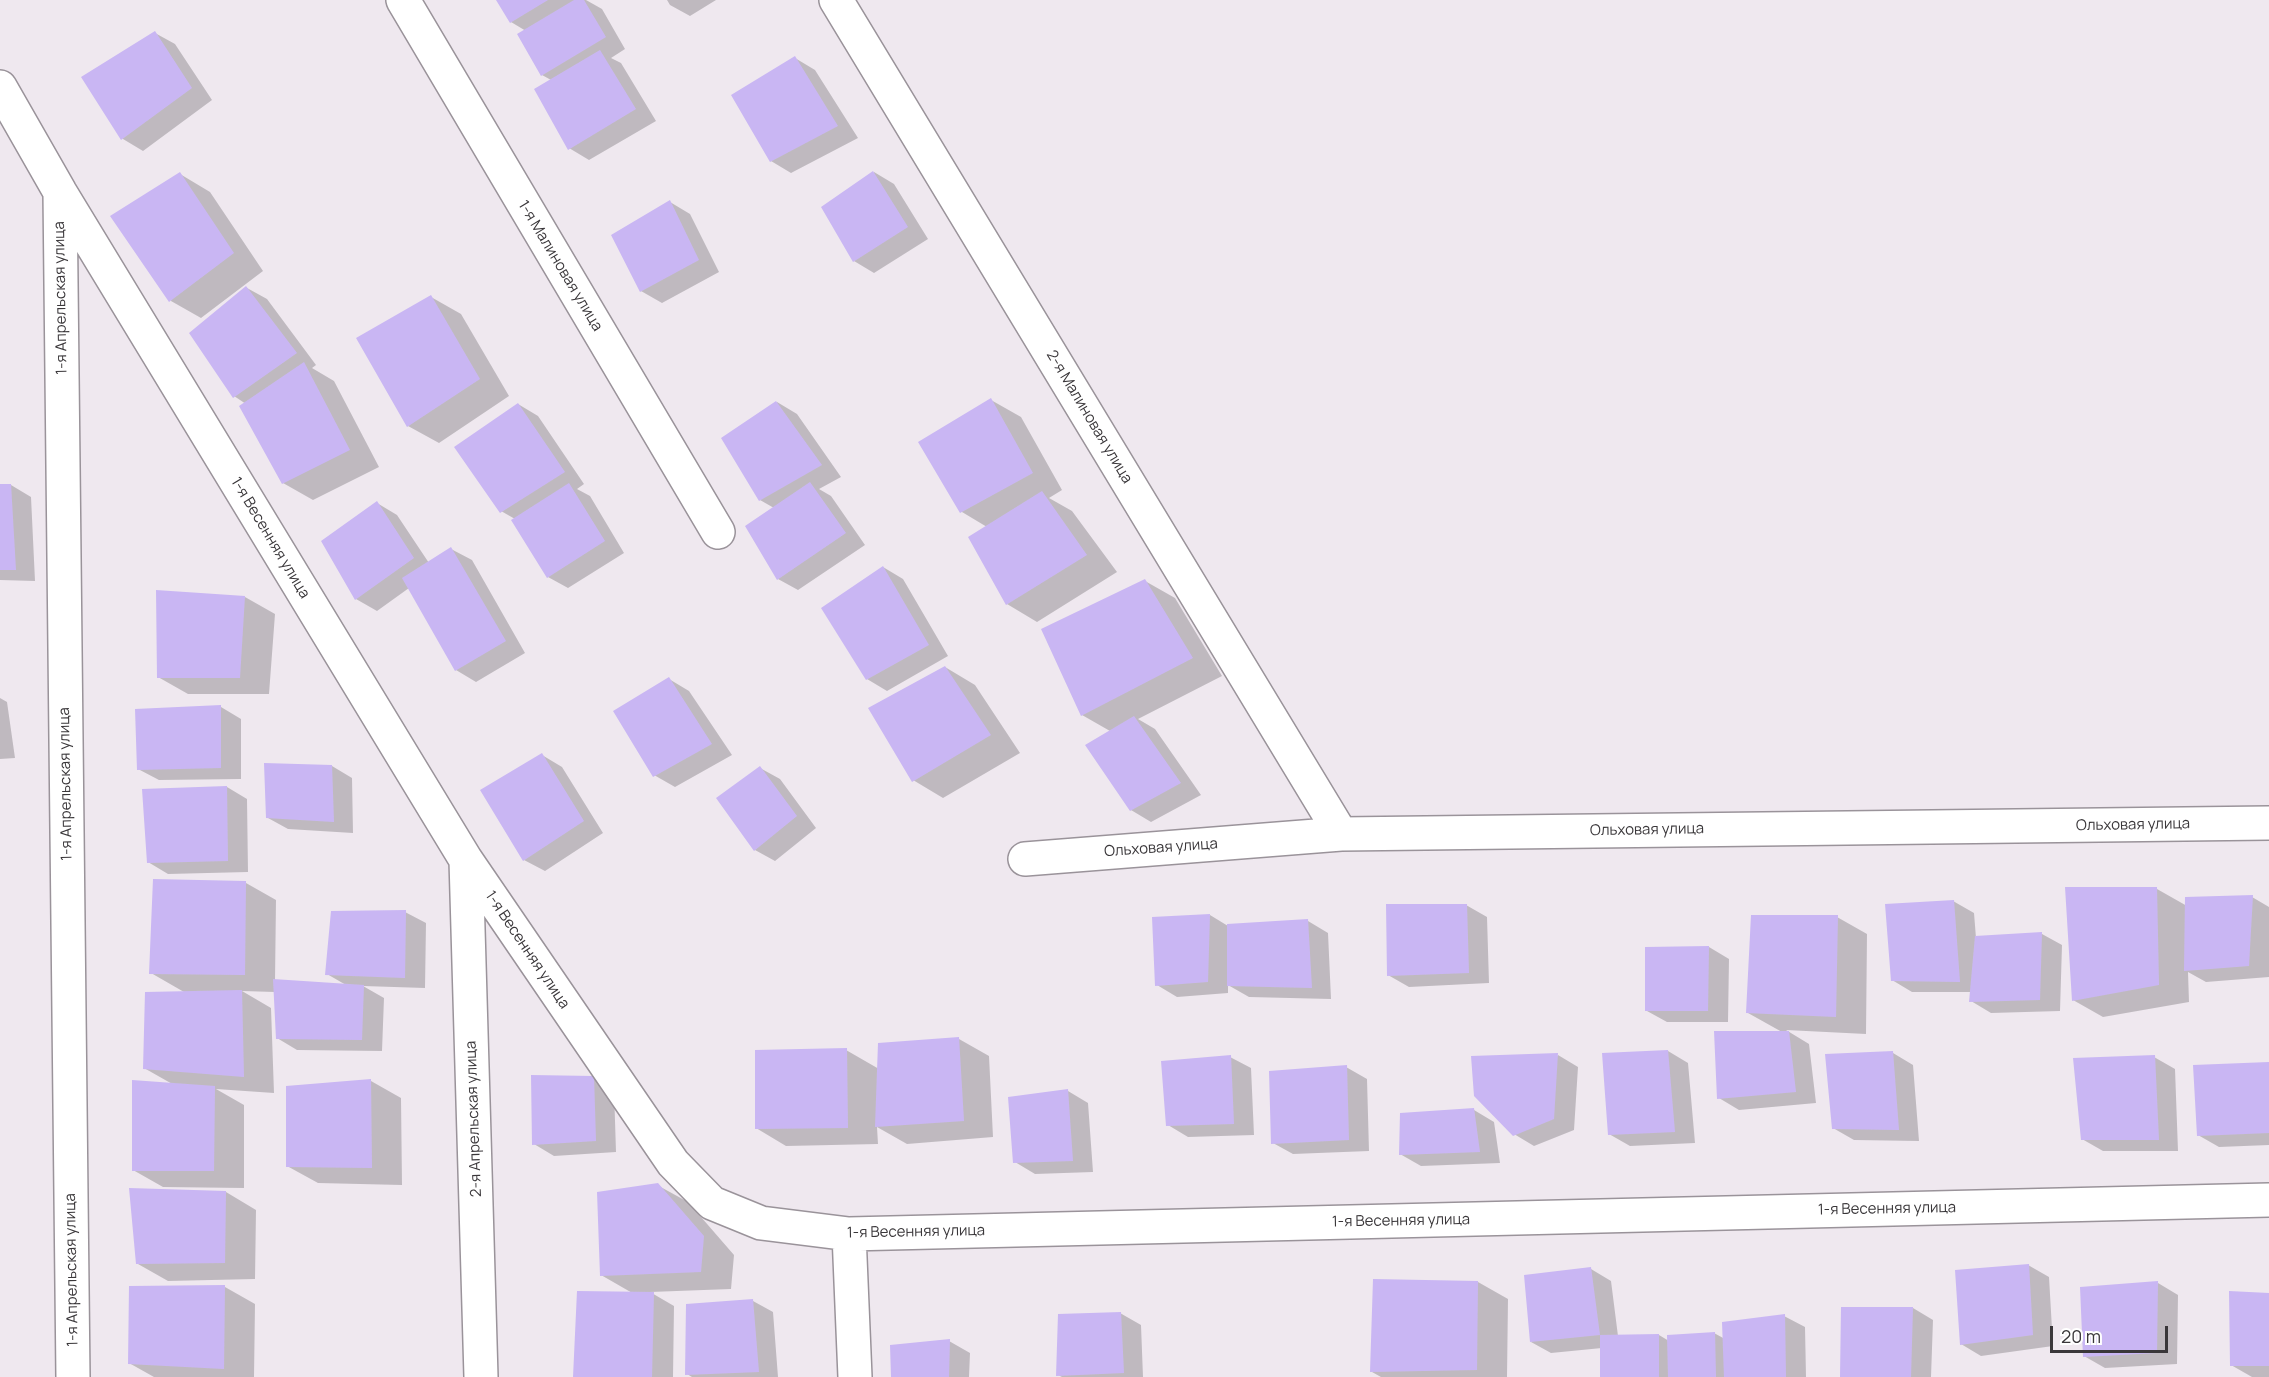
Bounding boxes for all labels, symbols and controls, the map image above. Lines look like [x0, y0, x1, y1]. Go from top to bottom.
street label: 1-я Малиновая улица [514, 197, 606, 335]
street label: 1-я Апрельская улица [51, 221, 71, 375]
street label: 2-я Малиновая улица [1042, 347, 1136, 487]
street label: 1-я Весенняя улица [227, 474, 313, 602]
street label: 1-я Апрельская улица [56, 707, 76, 861]
street label: Ольховая улица [2076, 815, 2190, 835]
street label: Ольховая улица [1590, 820, 1704, 840]
street label: Ольховая улица [1104, 835, 1218, 861]
street label: 1-я Весенняя улица [481, 888, 573, 1012]
street label: 2-я Апрельская улица [462, 1041, 486, 1197]
street label: 1-я Апрельская улица [62, 1193, 82, 1347]
street label: 1-я Весенняя улица [1818, 1199, 1956, 1219]
street label: 1-я Весенняя улица [1332, 1211, 1470, 1231]
street label: 1-я Весенняя улица [847, 1222, 985, 1242]
scale bar [2053, 1314, 2172, 1352]
text: 20 m [2061, 1324, 2101, 1348]

